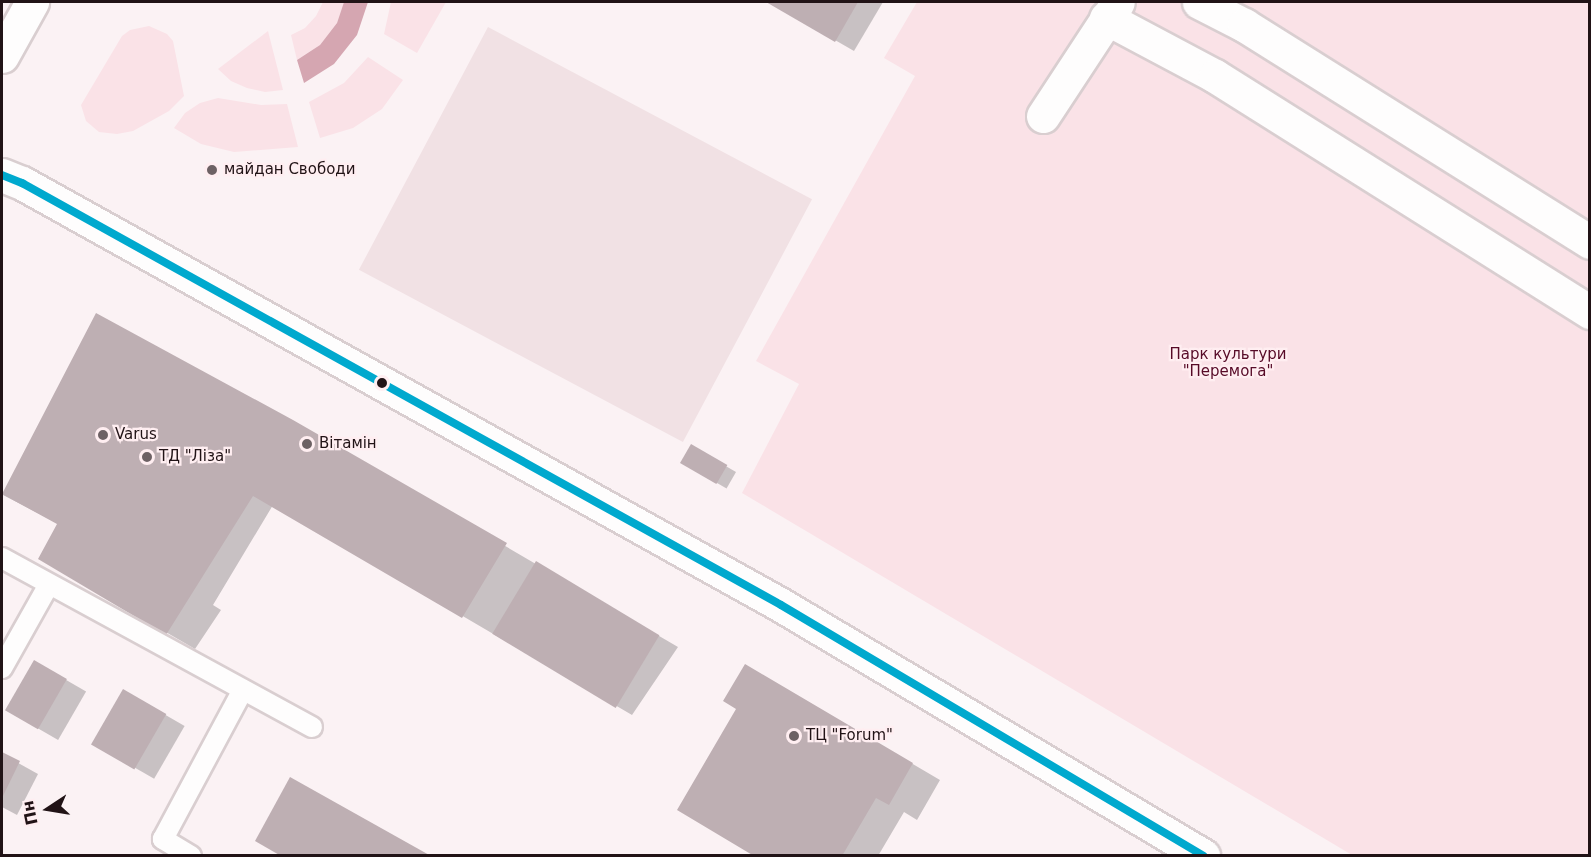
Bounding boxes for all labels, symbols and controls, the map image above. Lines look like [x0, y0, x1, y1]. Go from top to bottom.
place label: майдан Свободи [224, 161, 355, 179]
marker: майдан Свободи [205, 163, 219, 177]
park label: Парк культури "Перемога" [1169, 345, 1287, 380]
unlabelled marker [376, 377, 388, 389]
place label: Varus [115, 426, 157, 444]
marker: Varus [96, 428, 110, 442]
place label: Вітамін [319, 435, 377, 453]
marker: Вітамін [300, 437, 314, 451]
place label: ТД "Ліза" [159, 448, 231, 466]
marker: ТД "Ліза" [140, 450, 154, 464]
place label: ТЦ "Forum" [806, 727, 893, 745]
marker: ТЦ "Forum" [787, 729, 801, 743]
north arrow [18, 779, 78, 839]
text: Пн [18, 799, 42, 827]

